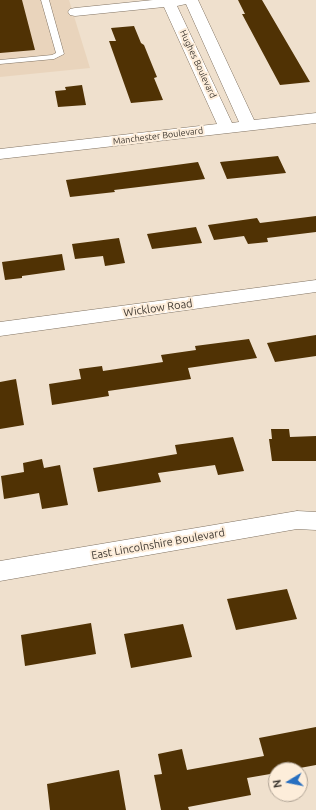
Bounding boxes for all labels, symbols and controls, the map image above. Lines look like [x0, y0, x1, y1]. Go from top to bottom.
street label: Hughes Boulevard [178, 28, 218, 100]
street label: Manchester Boulevard [112, 125, 204, 147]
street label: Wicklow Road [123, 297, 193, 319]
street label: East Lincolnshire Boulevard [90, 526, 226, 562]
north arrow [268, 762, 308, 802]
text: N [271, 779, 284, 789]

